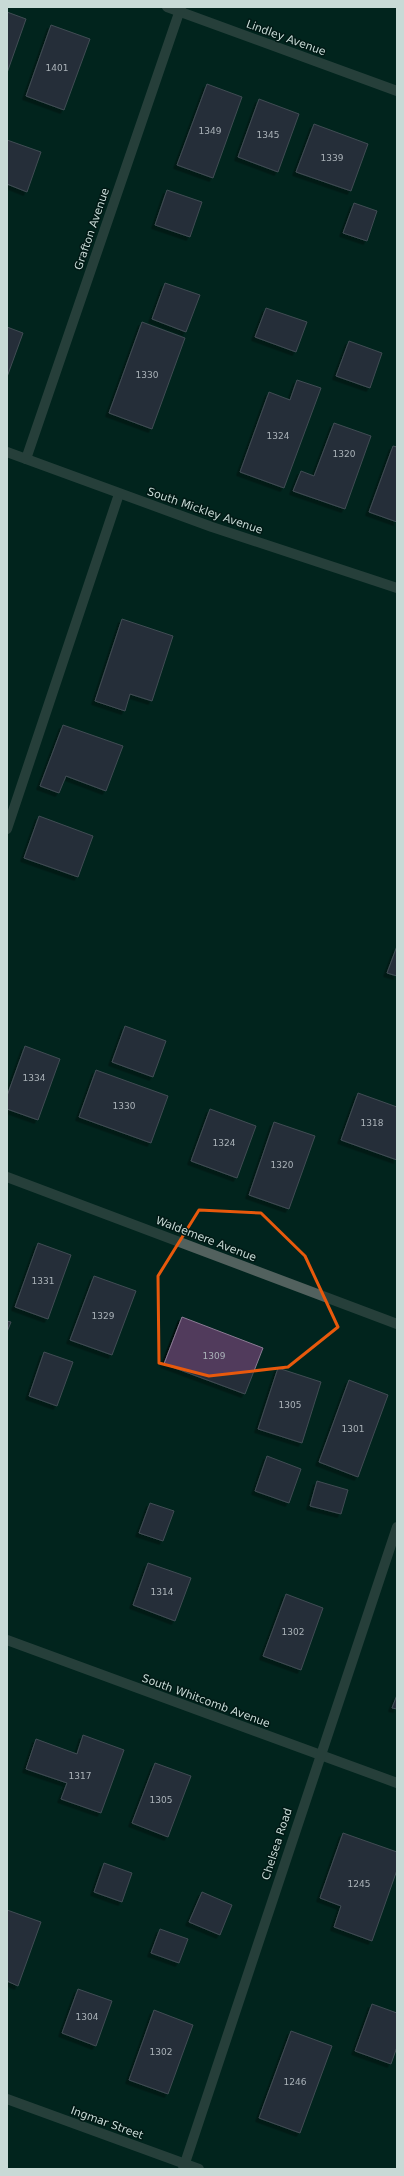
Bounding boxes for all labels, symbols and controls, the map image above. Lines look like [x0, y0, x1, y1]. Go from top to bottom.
street label: Lindley Avenue [244, 18, 328, 59]
house number: 1401 [46, 63, 68, 73]
house number: 1349 [199, 126, 222, 136]
house number: 1345 [257, 130, 279, 140]
house number: 1339 [321, 153, 344, 163]
street label: Grafton Avenue [72, 186, 112, 272]
house number: 1330 [136, 370, 159, 380]
house number: 1324 [267, 431, 290, 441]
house number: 1320 [333, 449, 356, 459]
street label: South Mickley Avenue [146, 485, 265, 537]
house number: 1334 [23, 1073, 46, 1083]
house number: 1330 [113, 1101, 136, 1111]
house number: 1318 [361, 1118, 384, 1128]
house number: 1324 [213, 1138, 236, 1148]
house number: 1320 [271, 1160, 294, 1170]
street label: Waldemere Avenue [154, 1214, 258, 1264]
house number: 1331 [32, 1276, 54, 1286]
house number: 1329 [92, 1311, 115, 1321]
house number: 1309 [203, 1351, 226, 1361]
house number: 1305 [279, 1400, 301, 1410]
house number: 1301 [342, 1424, 364, 1434]
house number: 1314 [151, 1587, 174, 1597]
house number: 1302 [282, 1627, 304, 1637]
street label: South Whitcomb Avenue [140, 1672, 272, 1730]
house number: 1317 [69, 1771, 91, 1781]
house number: 1305 [150, 1795, 172, 1805]
street label: Chelsea Road [259, 1806, 295, 1882]
house number: 1245 [348, 1879, 370, 1889]
house number: 1304 [76, 2012, 99, 2022]
house number: 1302 [150, 2047, 172, 2057]
house number: 1246 [284, 2077, 307, 2087]
street label: Ingmar Street [69, 2104, 146, 2142]

